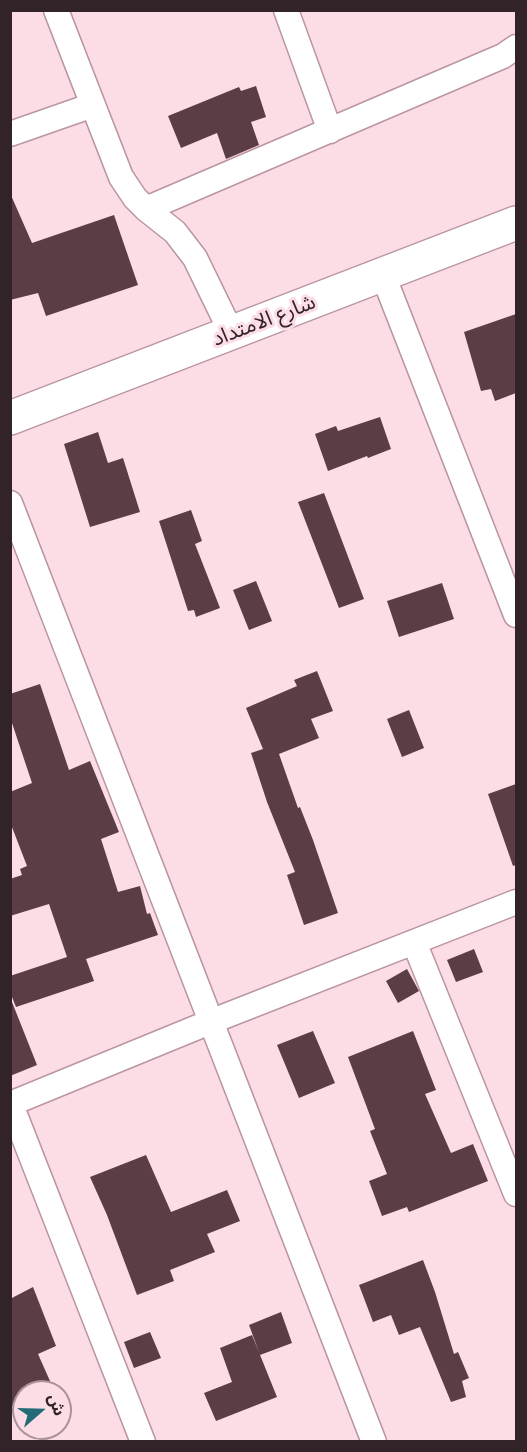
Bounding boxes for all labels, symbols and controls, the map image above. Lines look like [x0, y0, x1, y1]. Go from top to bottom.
street label: شارع الامتداد [209, 290, 319, 352]
north arrow [12, 1380, 72, 1440]
text: ش [43, 1390, 71, 1419]

